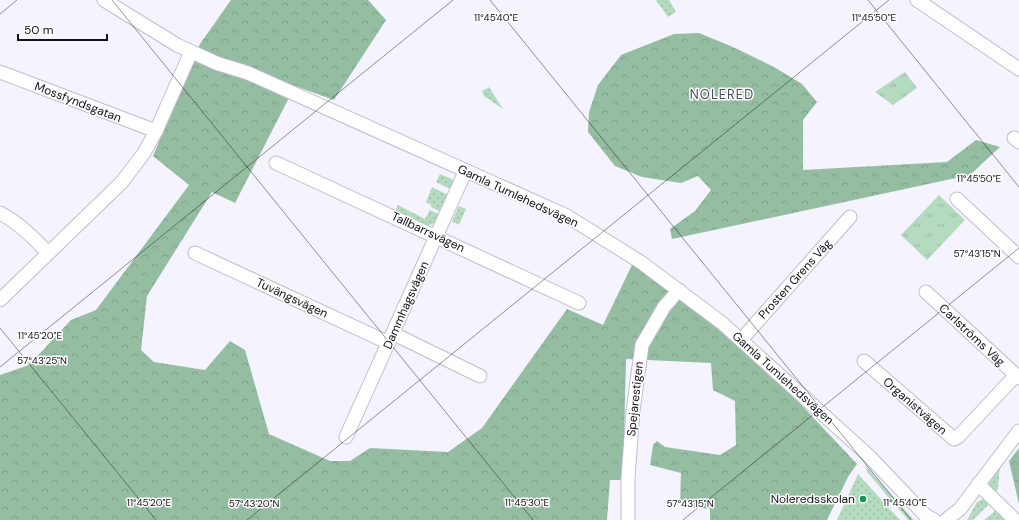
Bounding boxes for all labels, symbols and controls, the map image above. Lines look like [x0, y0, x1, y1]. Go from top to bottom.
text: 11°45'40"E [474, 11, 518, 24]
text: 11°45'50"E [852, 11, 897, 24]
scale bar [18, 16, 107, 42]
text: 50 m [24, 22, 53, 38]
street label: Mossfyndsgatan [32, 78, 124, 126]
district label: NOLERED [690, 86, 754, 103]
street label: Gamla Tumlehedsvägen [455, 161, 581, 231]
text: 11°45'50"E [957, 172, 1002, 185]
street label: Tallbarrsvägen [389, 208, 467, 256]
street label: Prosten Grens Väg [755, 235, 835, 322]
text: 57°43'15"N [953, 247, 1001, 260]
street label: Dammhagsvägen [379, 258, 433, 352]
street label: Tuvängsvägen [253, 274, 331, 322]
street label: Carlströms Väg [936, 300, 1009, 370]
street label: Gamla Tumlehedsvägen [729, 328, 837, 428]
text: 11°45'20"E [18, 329, 63, 342]
text: 57°43'25"N [17, 354, 67, 367]
street label: Spejarestigen [623, 361, 647, 437]
street label: Organistvägen [880, 374, 950, 438]
place label: Noleredsskolan [771, 491, 855, 507]
marker: Noleredsskolan [858, 494, 868, 504]
text: 11°45'20"E [127, 496, 172, 509]
text: 11°45'30"E [505, 496, 550, 509]
text: 11°45'40"E [883, 496, 927, 509]
text: 57°43'20"N [229, 497, 279, 510]
text: 57°43'15"N [666, 497, 714, 510]

